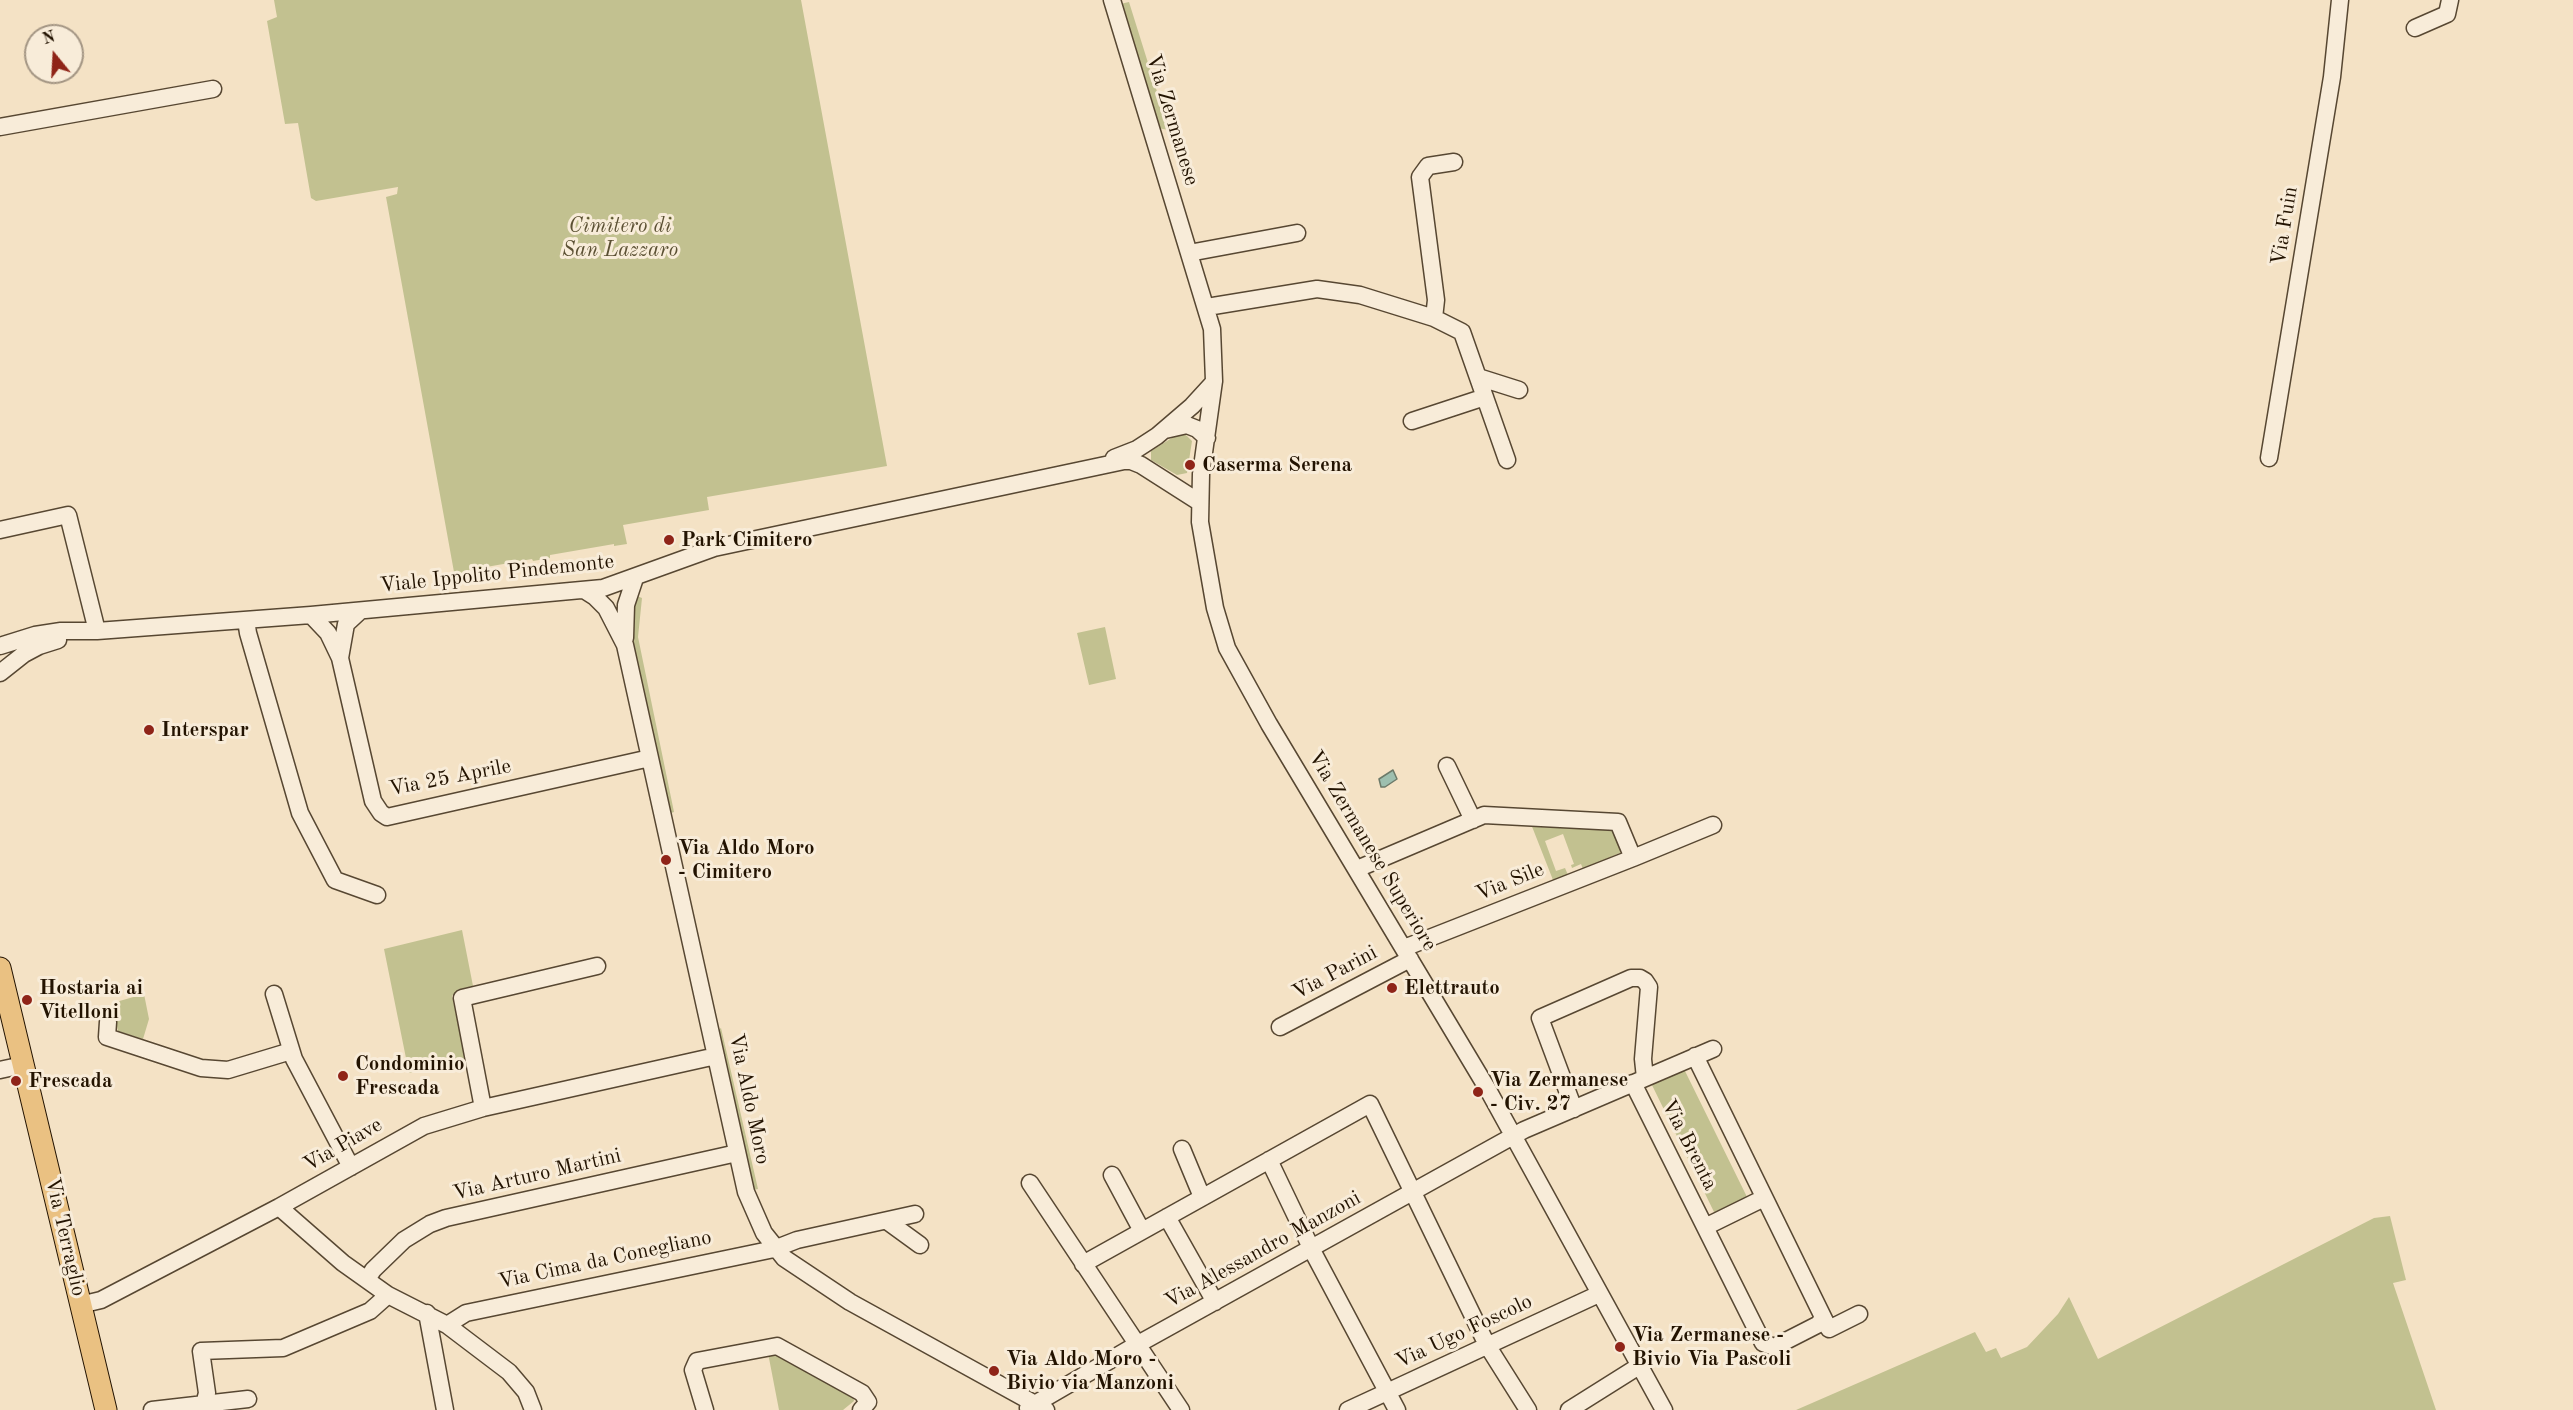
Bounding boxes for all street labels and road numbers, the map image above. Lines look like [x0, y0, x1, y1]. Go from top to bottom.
street label: Via Zermanese [1140, 51, 1204, 189]
street label: Via Fuin [2266, 185, 2304, 267]
street label: Viale Ippolito Pindemonte [379, 549, 615, 599]
street label: Via Zermanese Superiore [1302, 746, 1442, 956]
street label: Via 25 Aprile [387, 754, 513, 802]
street label: Via Sile [1472, 857, 1548, 907]
street label: Via Parini [1288, 940, 1382, 1006]
street label: Via Aldo Moro [723, 1031, 775, 1167]
street label: Via Brenta [1655, 1095, 1723, 1195]
street label: Via Piave [299, 1112, 387, 1178]
street label: Via Arturo Martini [450, 1143, 624, 1207]
street label: Via Terraglio [39, 1175, 91, 1299]
street label: Via Alessandro Manzoni [1161, 1186, 1365, 1314]
street label: Via Cima da Conegliano [496, 1225, 714, 1295]
street label: Via Ugo Foscolo [1392, 1289, 1536, 1375]

